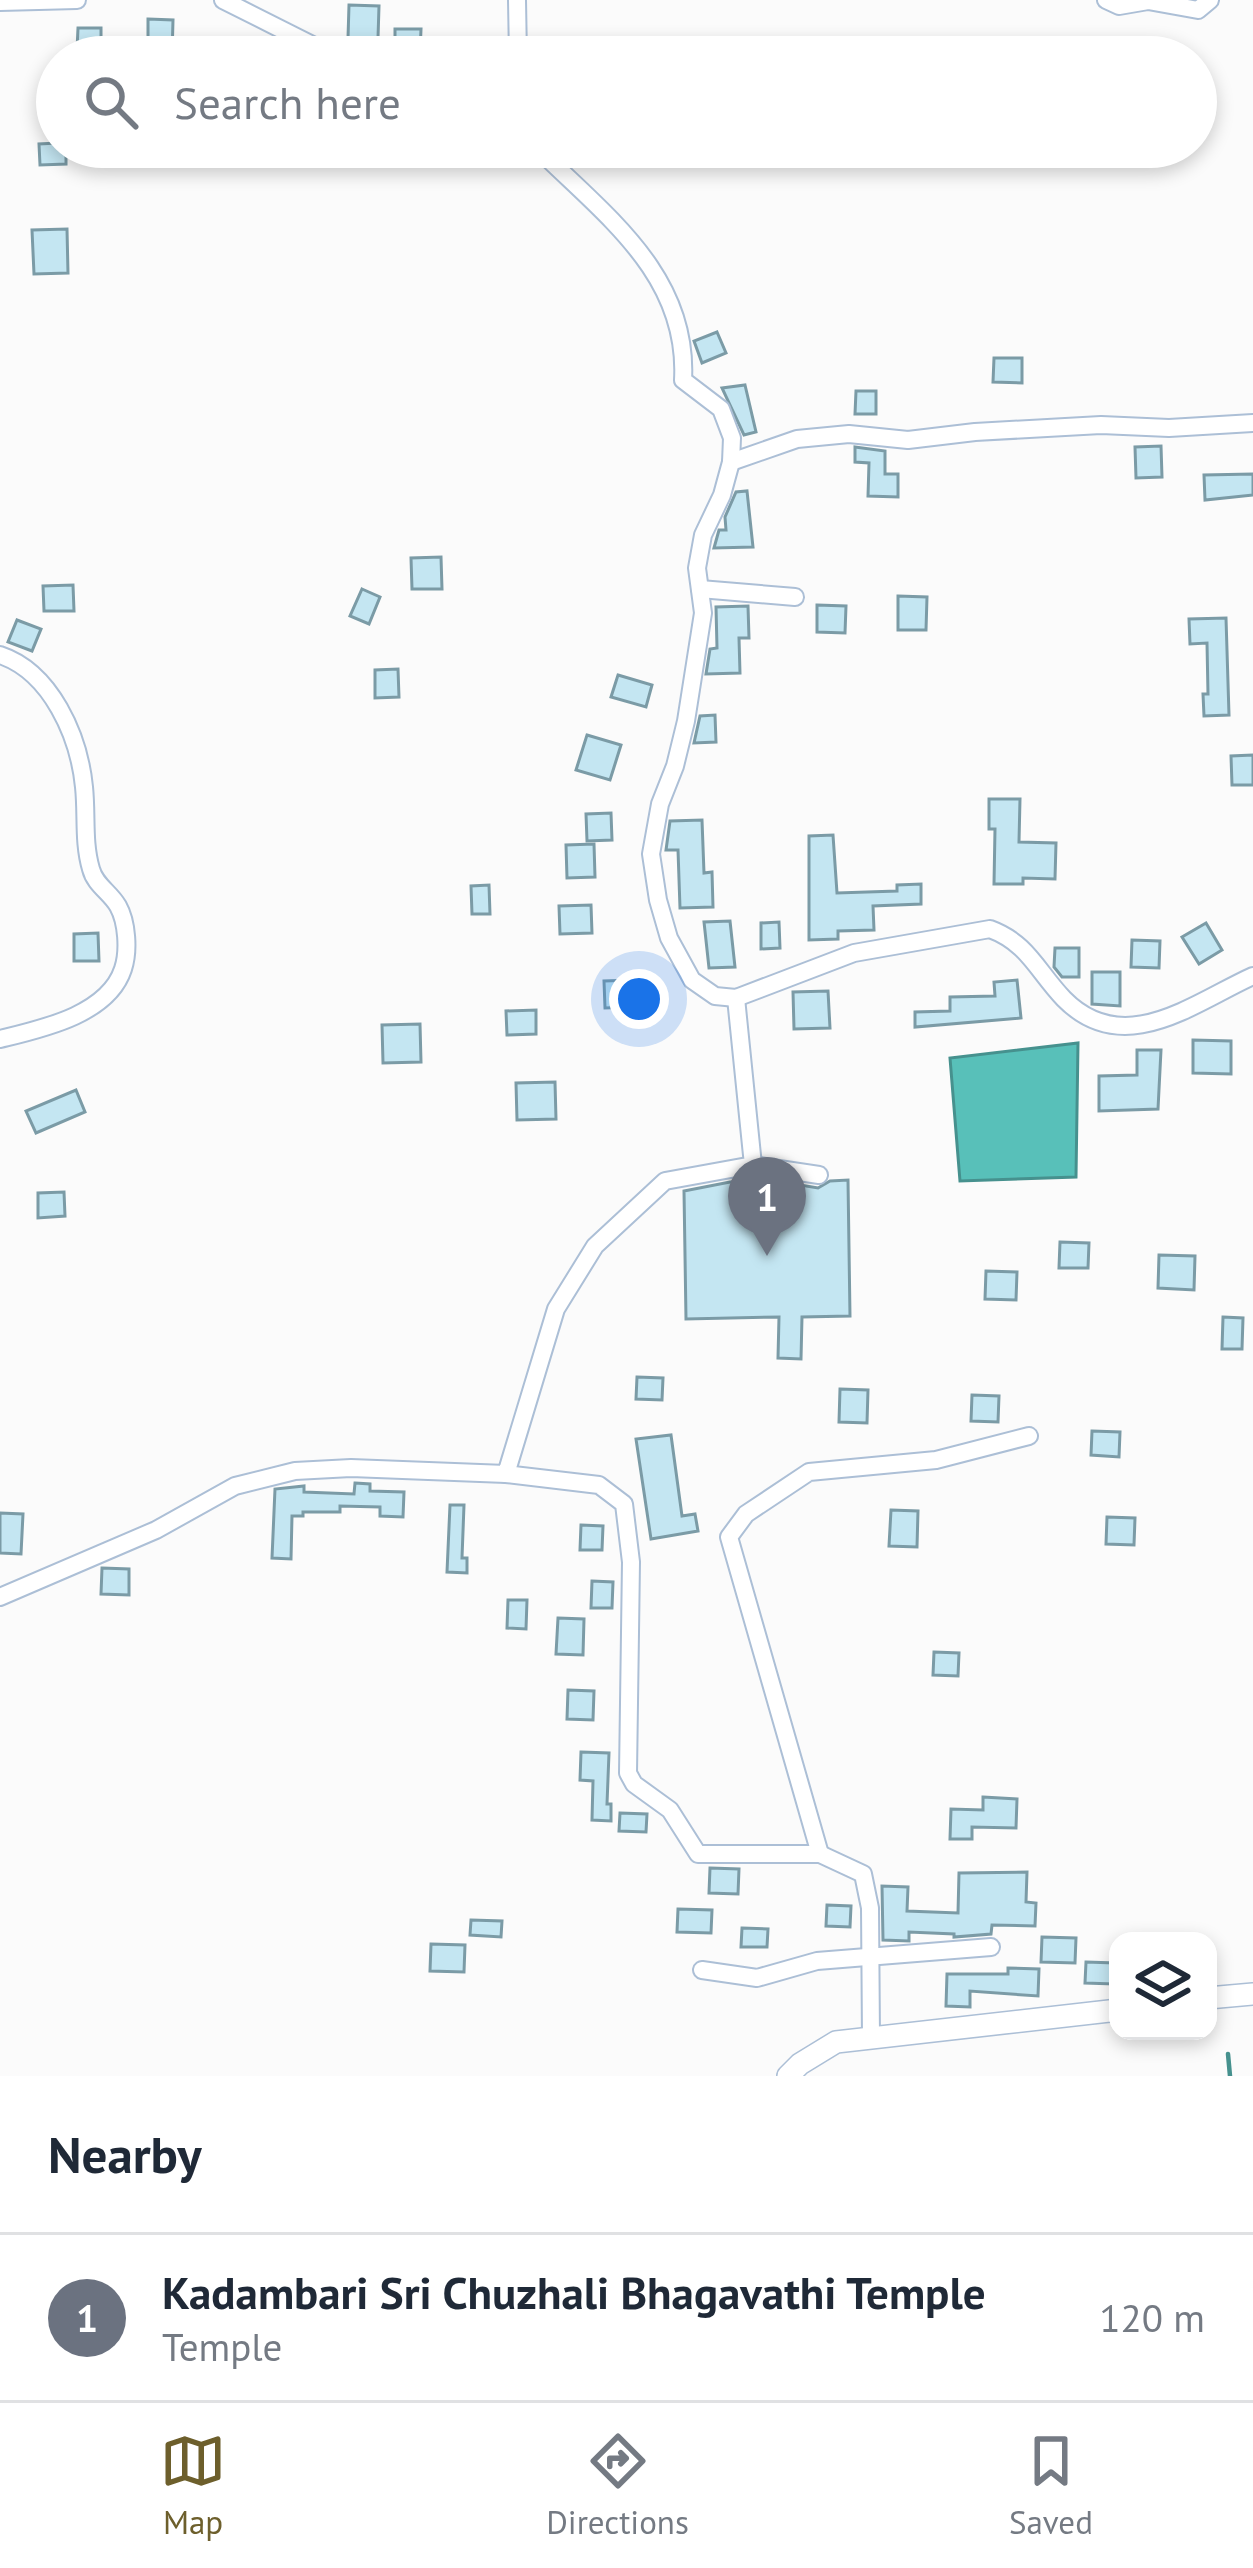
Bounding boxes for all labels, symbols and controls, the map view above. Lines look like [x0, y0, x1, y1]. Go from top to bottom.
search box [36, 36, 1217, 168]
icon: search [78, 69, 144, 135]
text: Search here [174, 73, 401, 131]
your location [609, 969, 669, 1029]
pin: 1 [728, 1157, 806, 1256]
map controls [1109, 1932, 1217, 2040]
button: layers [1109, 1932, 1217, 2040]
text: Nearby [48, 2121, 202, 2187]
text: Kadambari Sri Chuzhali Bhagavathi Temple [162, 2263, 986, 2321]
text: 1 [76, 2292, 98, 2343]
text: 120 m [1099, 2292, 1205, 2343]
text: Temple [162, 2321, 282, 2372]
tab: Map [160, 2428, 226, 2543]
tab: Directions [546, 2428, 689, 2543]
tab: Saved [1009, 2428, 1093, 2543]

